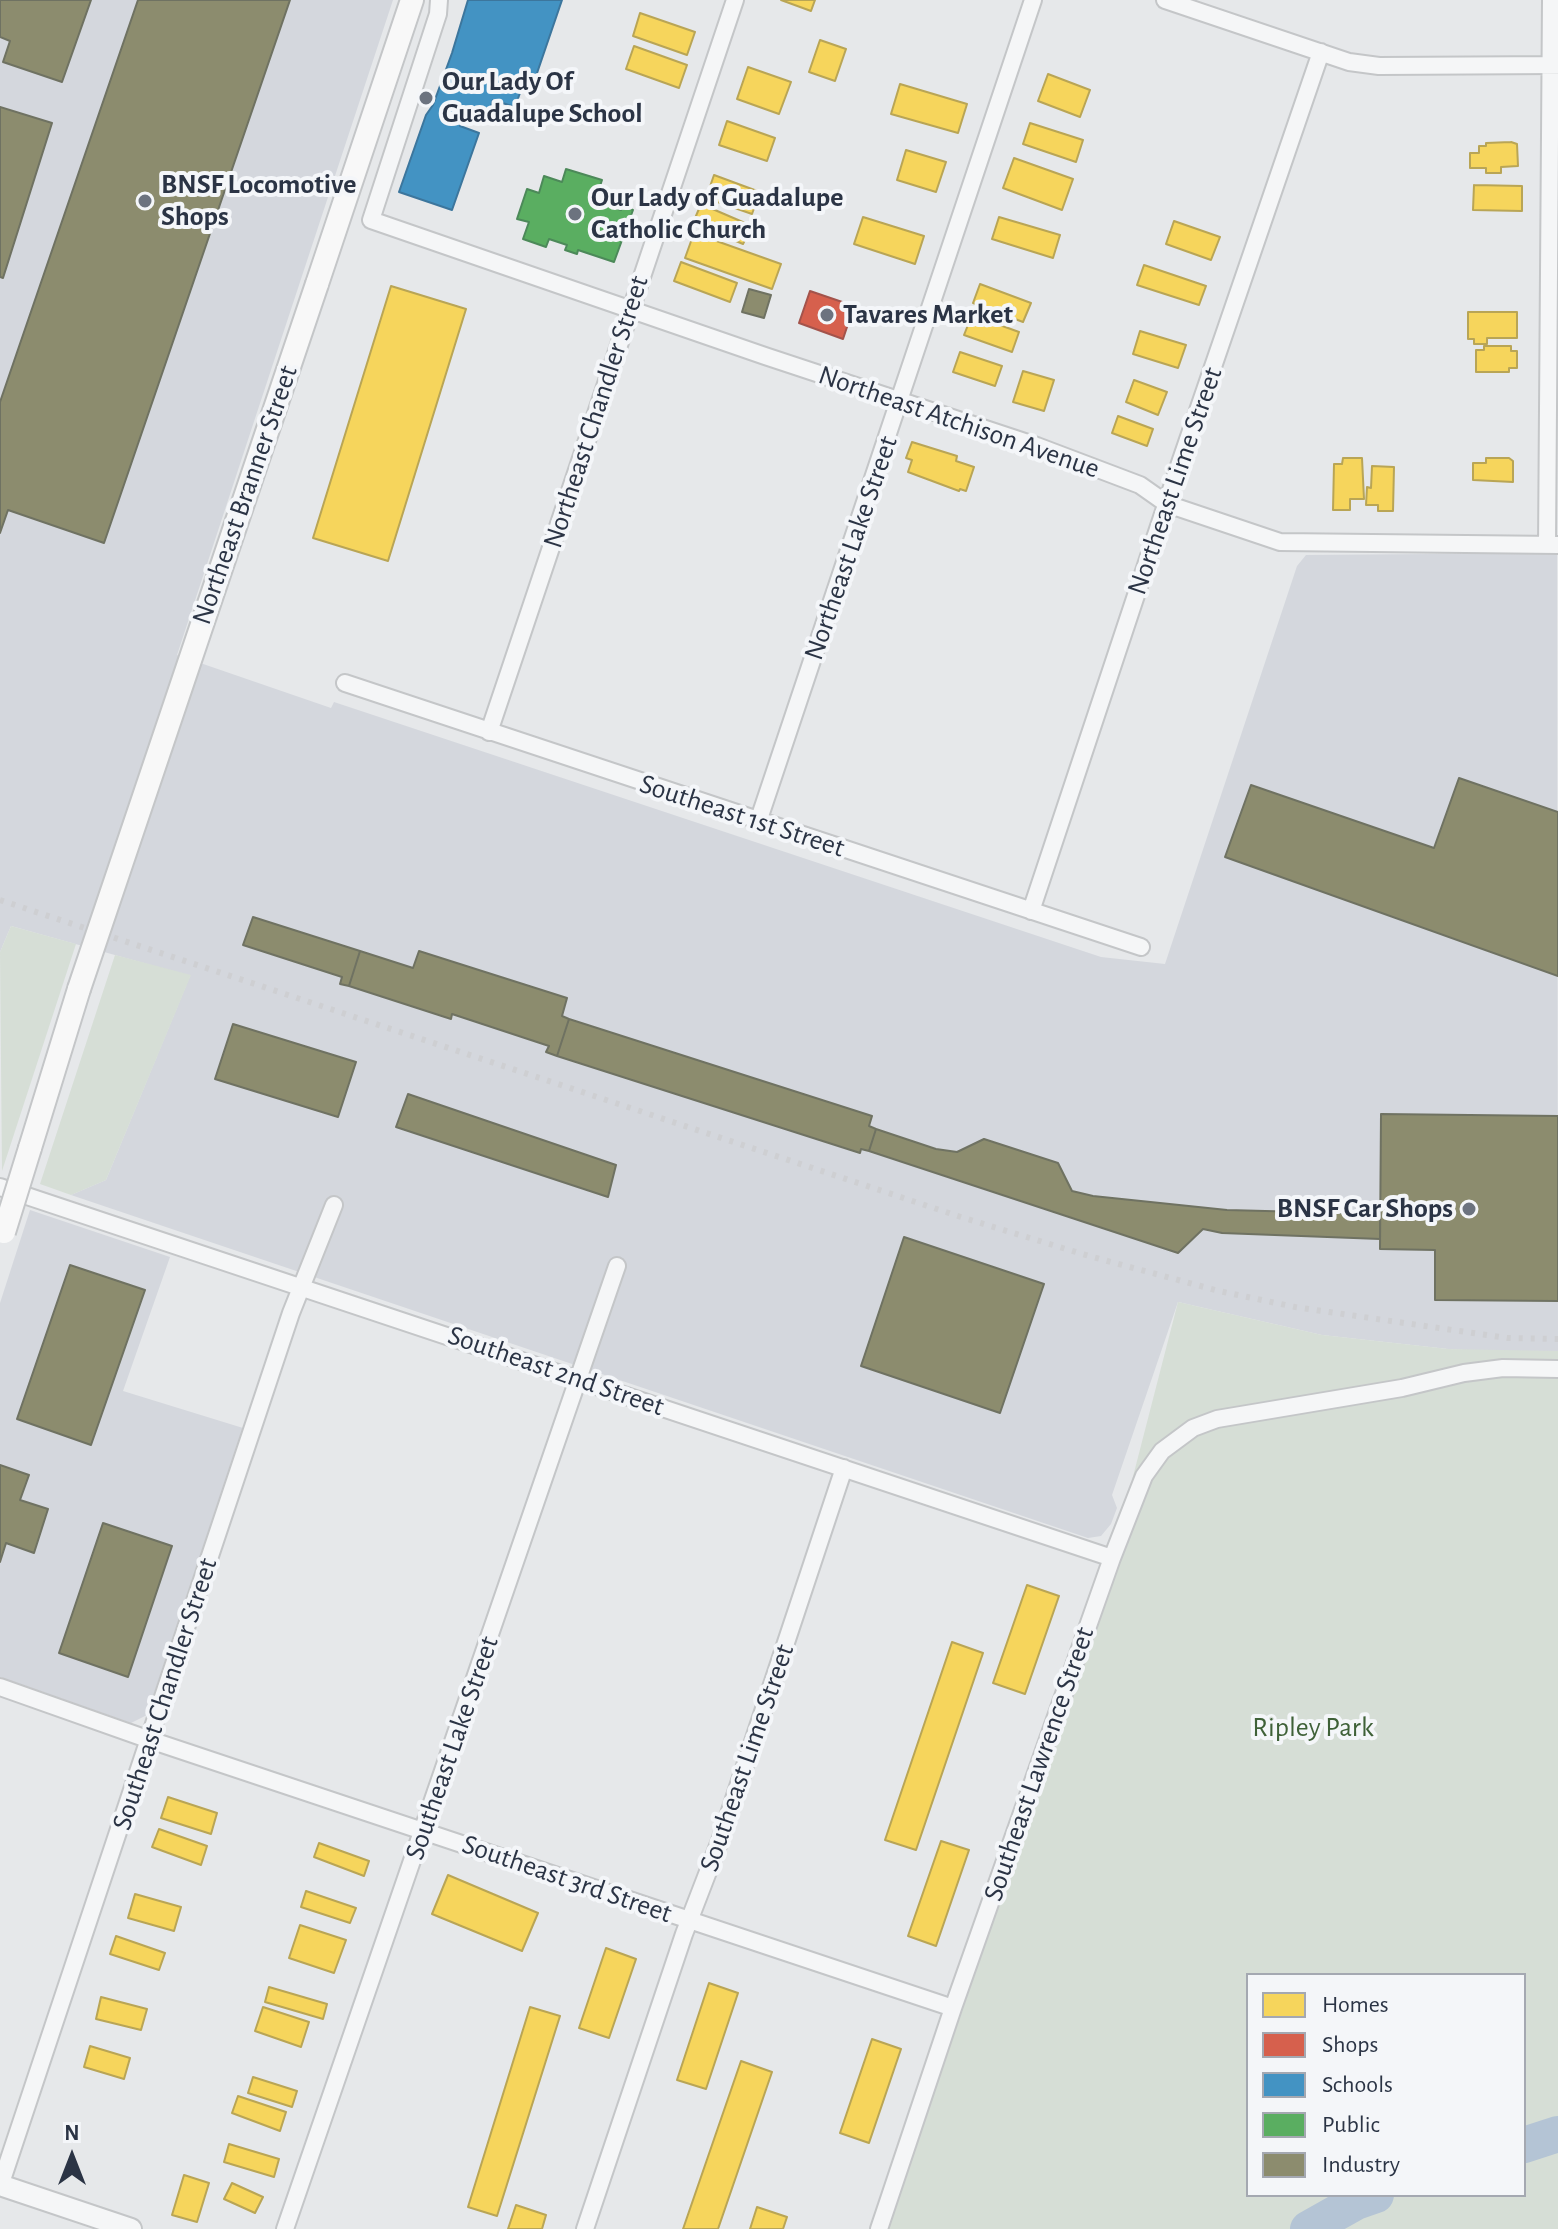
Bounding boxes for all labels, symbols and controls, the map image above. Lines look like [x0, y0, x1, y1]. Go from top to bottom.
place label: Our Lady Of Guadalupe School [442, 65, 643, 131]
marker: Our Lady Of Guadalupe School [417, 89, 435, 107]
place label: BNSF Locomotive Shops [161, 168, 356, 234]
place label: Our Lady of Guadalupe Catholic Church [591, 181, 843, 247]
marker: BNSF Locomotive Shops [136, 192, 154, 210]
marker: Our Lady of Guadalupe Catholic Church [566, 205, 584, 223]
street label: Northeast Chandler Street [536, 272, 656, 552]
place label: Tavares Market [843, 298, 1013, 332]
marker: Tavares Market [818, 306, 836, 324]
street label: Northeast Atchison Avenue [814, 358, 1104, 486]
street label: Northeast Branner Street [185, 361, 305, 629]
street label: Northeast Lime Street [1120, 363, 1230, 599]
street label: Northeast Lake Street [797, 432, 905, 664]
street label: Southeast 1st Street [635, 767, 849, 865]
place label: BNSF Car Shops [1277, 1192, 1453, 1226]
marker: BNSF Car Shops [1460, 1200, 1478, 1218]
street label: Southeast 2nd Street [444, 1318, 668, 1424]
street label: Southeast Chandler Street [105, 1554, 225, 1834]
street label: Southeast Lawrence Street [976, 1623, 1102, 1905]
street label: Southeast Lake Street [398, 1632, 506, 1864]
street label: Southeast Lime Street [692, 1640, 802, 1876]
park label: Ripley Park [1252, 1711, 1374, 1745]
street label: Southeast 3rd Street [458, 1827, 676, 1931]
legend [1246, 1973, 1526, 2197]
text: Homes [1322, 1993, 1389, 2017]
text: Shops [1322, 2033, 1378, 2057]
text: Schools [1322, 2073, 1393, 2097]
text: Public [1322, 2113, 1380, 2137]
north arrow [32, 2117, 112, 2197]
text: N [64, 2122, 80, 2144]
text: Industry [1322, 2153, 1400, 2177]

